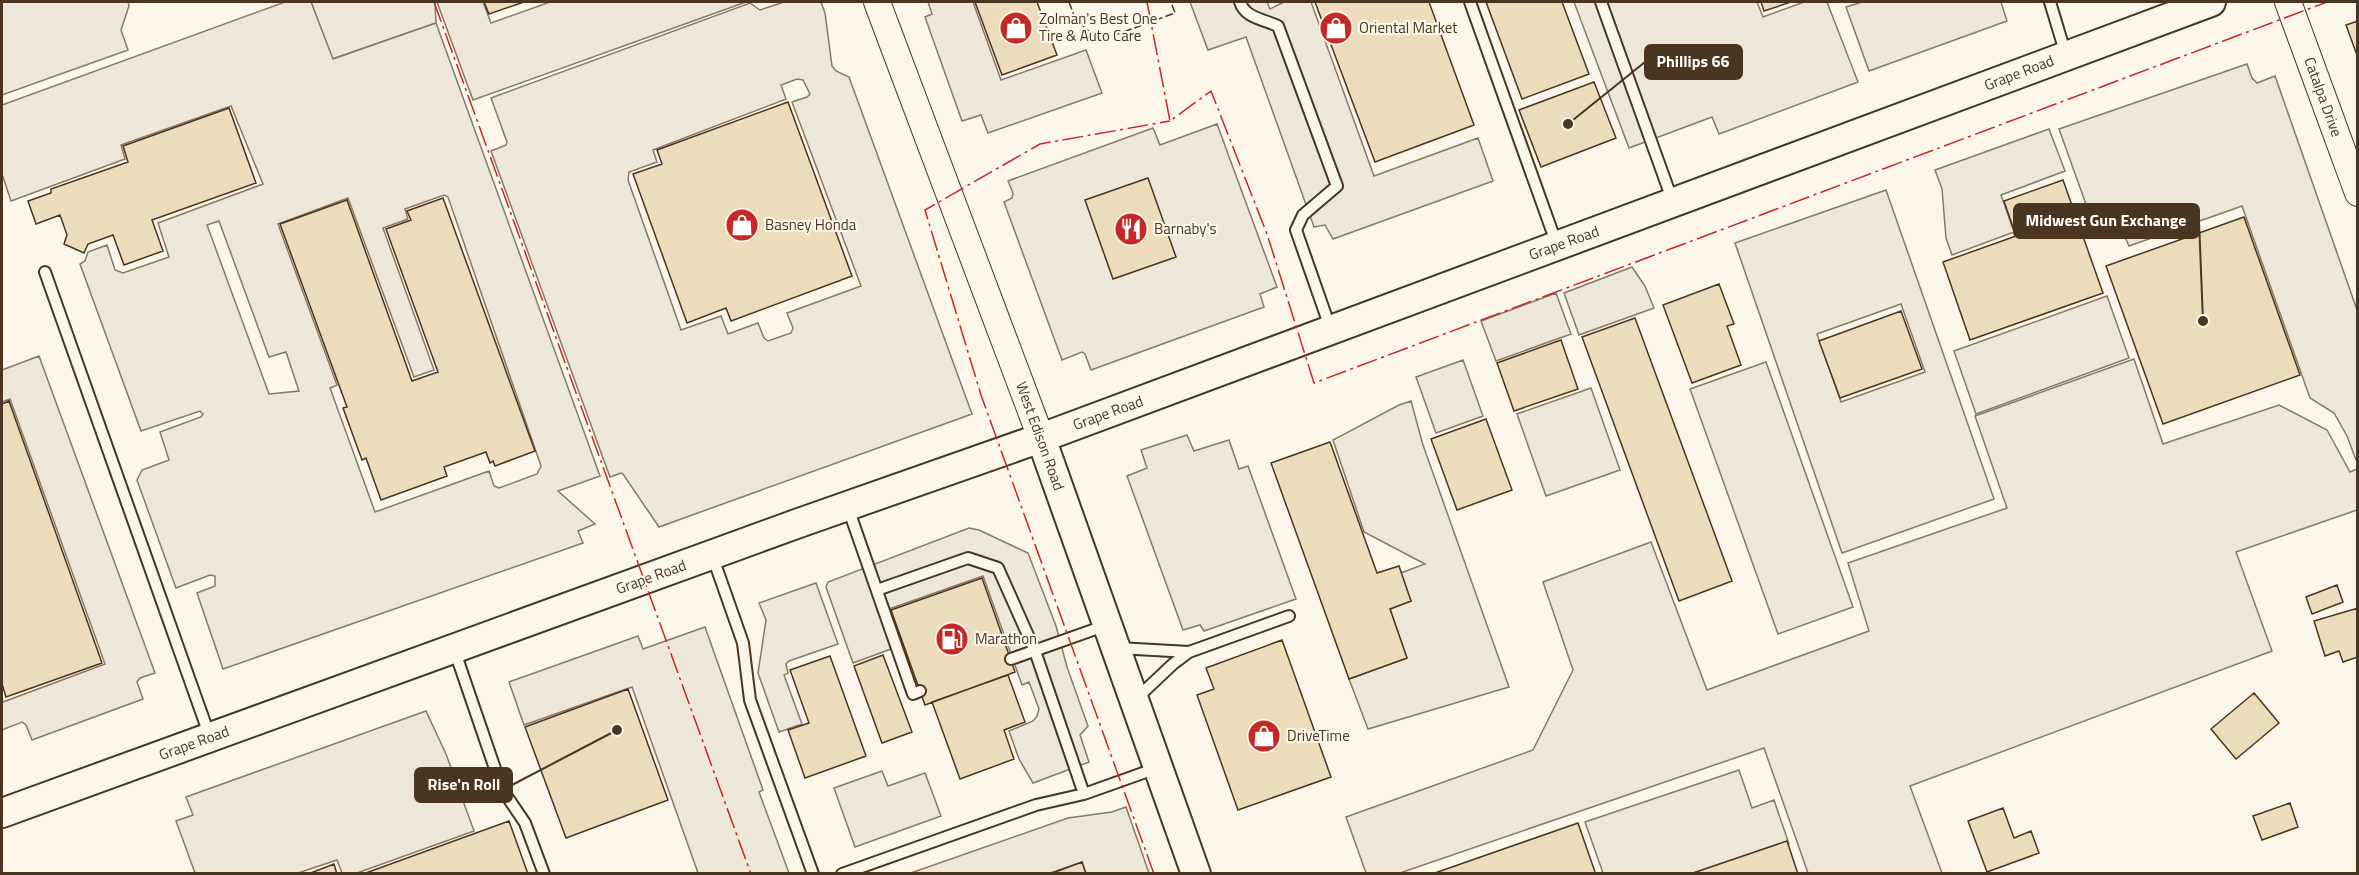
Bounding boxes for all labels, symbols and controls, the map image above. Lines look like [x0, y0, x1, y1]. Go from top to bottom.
place label: Zolman's Best One Tire & Auto Care [1039, 7, 1157, 47]
shop icon: Zolman's Best One Tire & Auto Care [998, 10, 1034, 46]
shop icon: Oriental Market [1318, 10, 1354, 46]
place label: Oriental Market [1359, 16, 1458, 39]
callout: Phillips 66 [1645, 45, 1742, 79]
text: Phillips 66 [1657, 49, 1729, 73]
street label: Grape Road [1981, 49, 2057, 96]
street label: Catalpa Drive [2298, 54, 2349, 140]
callout: Midwest Gun Exchange [2014, 204, 2199, 238]
shop icon: Basney Honda [724, 207, 760, 243]
text: Midwest Gun Exchange [2025, 208, 2187, 232]
restaurant icon: Barnaby's [1113, 211, 1149, 247]
place label: Basney Honda [765, 213, 857, 236]
place label: Barnaby's [1154, 217, 1217, 240]
street label: Grape Road [1526, 219, 1602, 266]
street label: West Edison Road [1010, 378, 1071, 493]
street label: Grape Road [1070, 389, 1146, 436]
street label: Grape Road [613, 553, 689, 600]
fuel station icon: Marathon [934, 621, 970, 657]
place label: Marathon [975, 627, 1037, 650]
shop icon: DriveTime [1246, 718, 1282, 754]
street label: Grape Road [156, 719, 232, 766]
place label: DriveTime [1287, 724, 1350, 747]
callout: Rise'n Roll [415, 768, 512, 802]
text: Rise'n Roll [428, 772, 500, 796]

